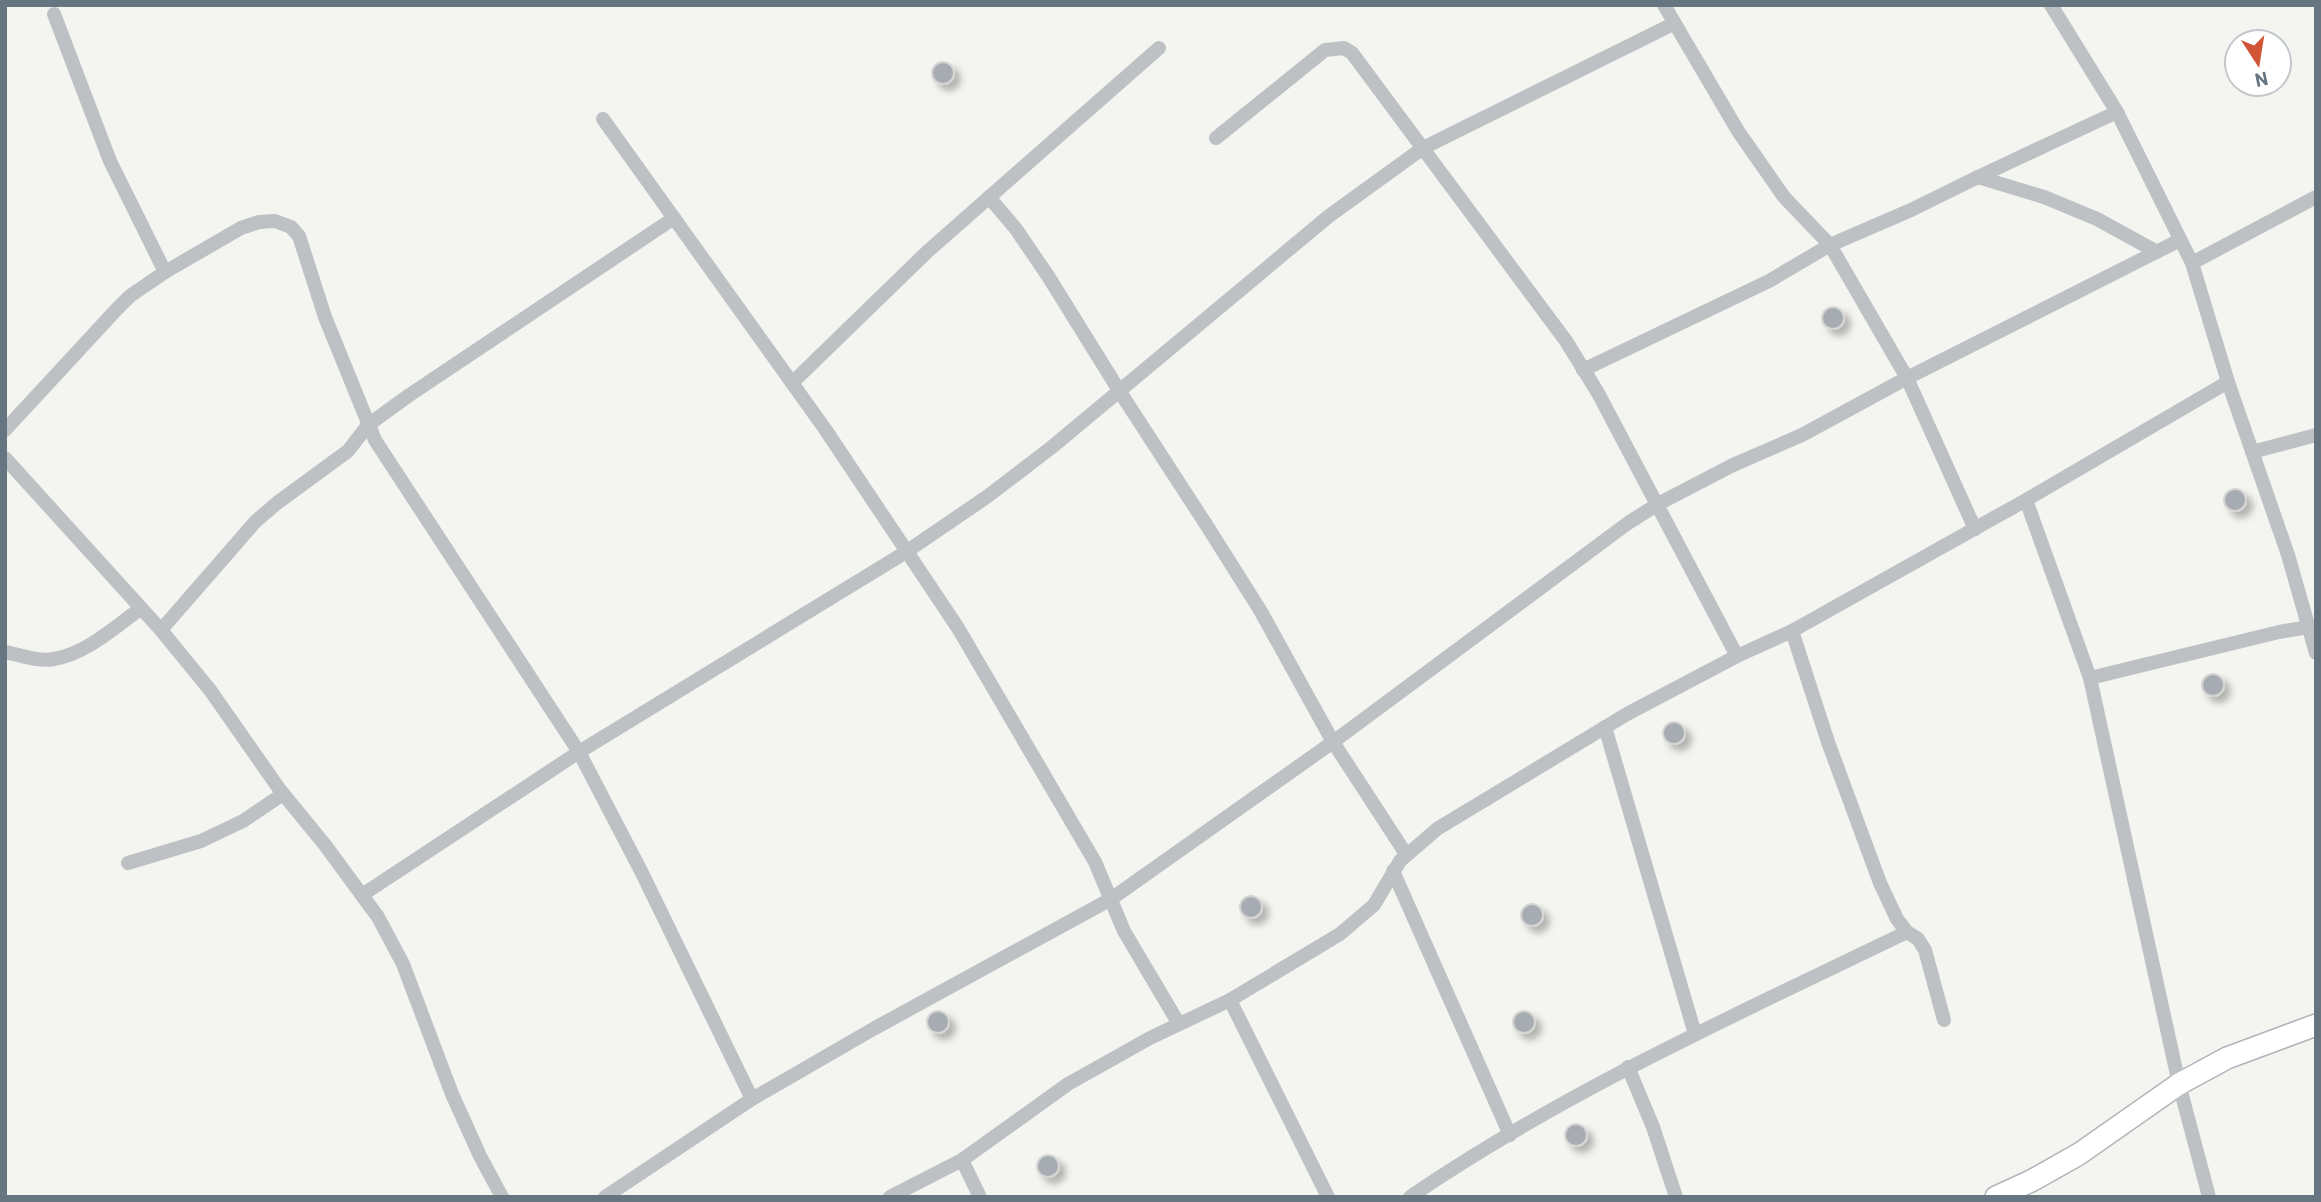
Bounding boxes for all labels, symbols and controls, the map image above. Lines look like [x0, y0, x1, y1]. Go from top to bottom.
north arrow [2223, 28, 2293, 98]
text: N [2253, 68, 2270, 93]

